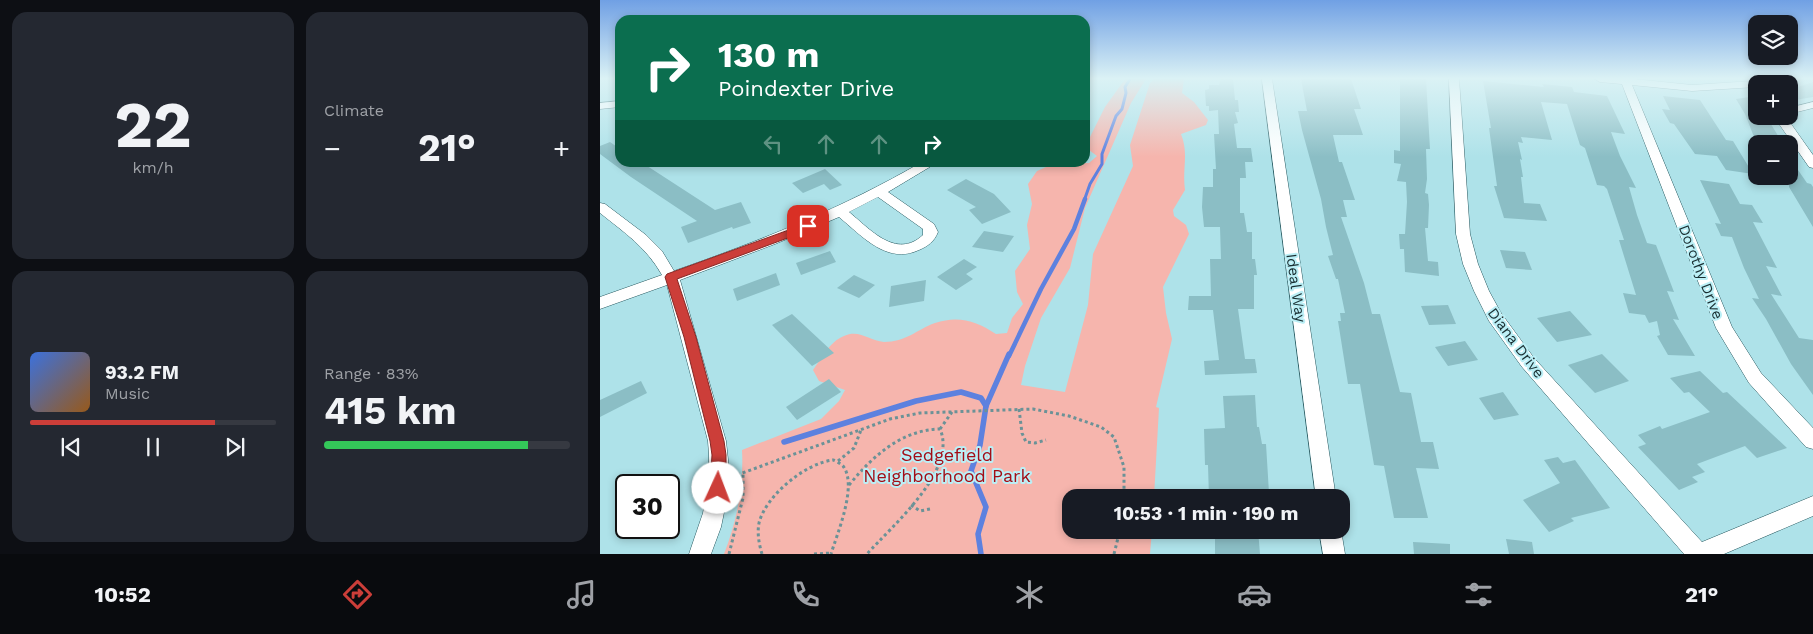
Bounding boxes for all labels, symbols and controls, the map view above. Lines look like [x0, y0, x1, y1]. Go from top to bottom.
map controls [1748, 15, 1798, 185]
button: layers [1748, 15, 1798, 65]
text: 130 m [718, 34, 819, 76]
icon: right [635, 35, 700, 100]
button: + [1748, 75, 1798, 125]
text: Poindexter Drive [718, 76, 894, 101]
text: 22 [114, 87, 192, 163]
text: Climate [324, 101, 384, 120]
text: 21° [418, 126, 476, 170]
icon: left [759, 130, 787, 158]
icon: ahead [812, 130, 840, 158]
icon: ahead [865, 130, 893, 158]
icon: right [918, 130, 946, 158]
text: − [324, 132, 341, 165]
text: + [553, 132, 570, 165]
button: − [1748, 135, 1798, 185]
text: km/h [132, 158, 174, 177]
pin [787, 205, 829, 247]
icon: arrive [794, 212, 822, 240]
street label: Dorothy Drive [1675, 222, 1727, 322]
street label: Ideal Way [1282, 252, 1310, 324]
street label: Diana Drive [1484, 304, 1548, 382]
text: 93.2 FM [105, 361, 179, 384]
text: Range · 83% [324, 364, 418, 383]
text: Music [105, 384, 150, 403]
text: 415 km [324, 389, 456, 433]
icon: previous [57, 433, 85, 461]
icon: pause [139, 433, 167, 461]
icon: next [221, 433, 249, 461]
park label: Sedgefield Neighborhood Park [863, 444, 1031, 486]
position arrow [691, 461, 743, 513]
speed limit sign: 30 [615, 474, 680, 539]
text: 10:53 · 1 min · 190 m [1114, 502, 1298, 525]
icon: directions [340, 577, 375, 612]
icon: music [564, 577, 599, 612]
icon: phone [788, 577, 823, 612]
icon: climate [1012, 577, 1047, 612]
icon: car [1237, 577, 1272, 612]
icon: filters [1461, 577, 1496, 612]
text: 10:52 [95, 582, 151, 607]
text: 21° [1685, 582, 1718, 607]

